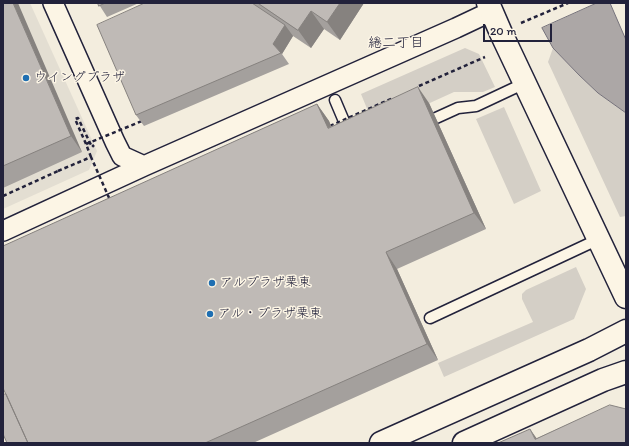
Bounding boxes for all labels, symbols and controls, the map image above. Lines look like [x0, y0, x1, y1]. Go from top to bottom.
scale bar [485, 16, 554, 42]
text: 20 m [490, 24, 517, 38]
district label: 綣二丁目 [368, 35, 424, 51]
place label: ウイングプラザ [34, 70, 125, 86]
marker: ウイングプラザ [21, 73, 31, 83]
place label: アルプラザ栗東 [220, 275, 311, 291]
marker: アルプラザ栗東 [207, 278, 217, 288]
place label: アル・プラザ栗東 [218, 306, 322, 322]
marker: アル・プラザ栗東 [205, 309, 215, 319]

